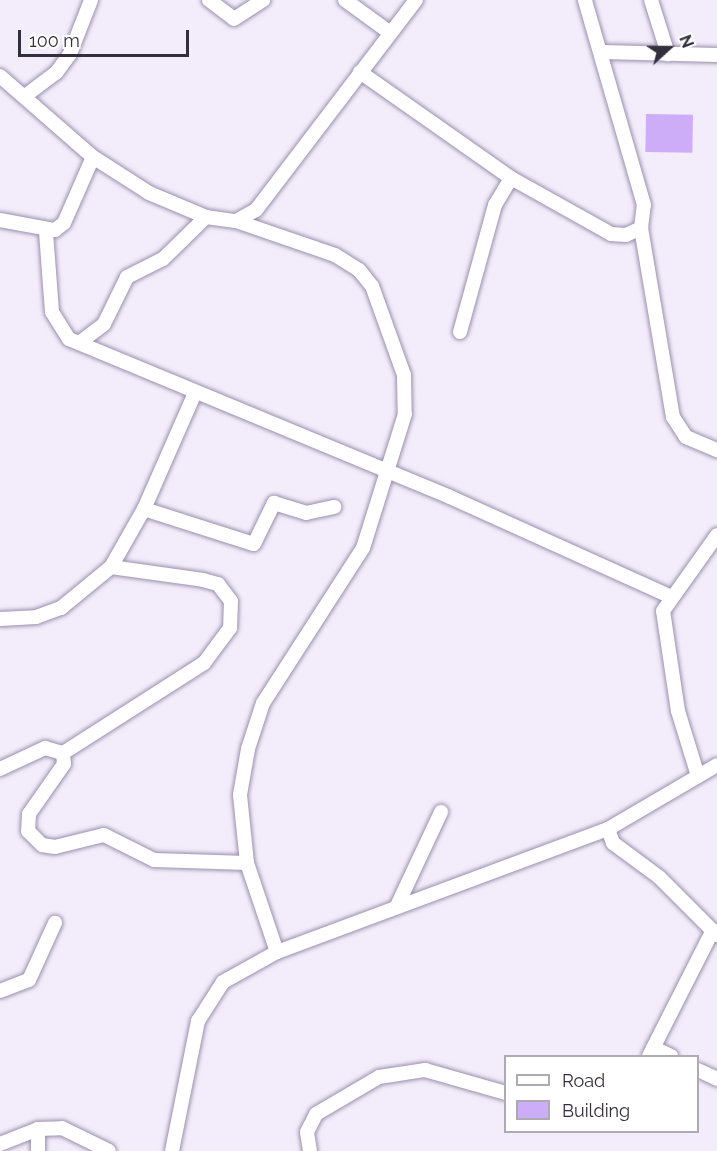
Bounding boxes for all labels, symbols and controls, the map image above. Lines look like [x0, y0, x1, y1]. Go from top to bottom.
scale bar [21, 18, 192, 56]
north arrow [639, 18, 699, 78]
text: 100 m [29, 30, 80, 51]
text: N [675, 32, 697, 50]
legend [504, 1055, 699, 1133]
text: Road [562, 1070, 605, 1091]
text: Building [562, 1100, 630, 1121]

